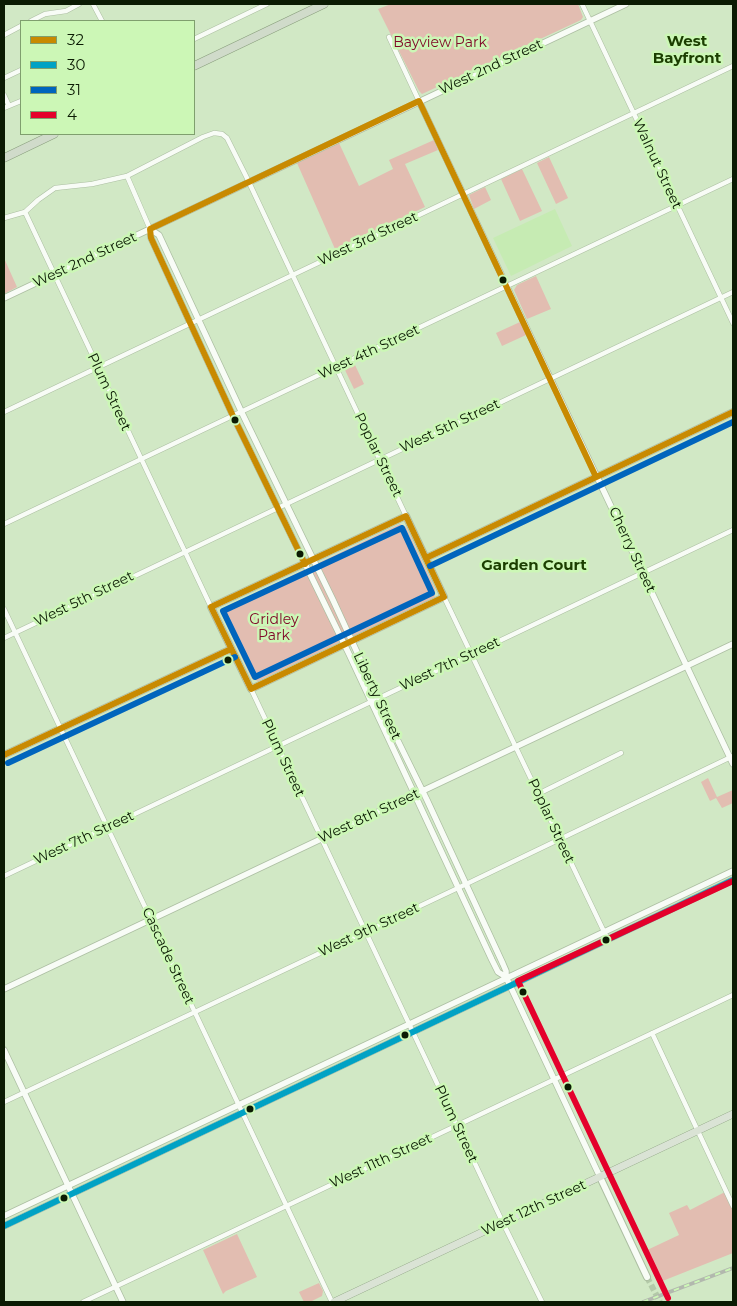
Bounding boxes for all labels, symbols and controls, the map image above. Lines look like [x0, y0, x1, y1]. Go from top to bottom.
legend [20, 20, 195, 135]
text: 32 [67, 30, 84, 49]
district label: West Bayfront [653, 33, 721, 68]
park label: Bayview Park [393, 35, 487, 51]
street label: West 2nd Street [437, 36, 545, 98]
text: 30 [67, 55, 85, 74]
text: 31 [67, 80, 81, 99]
text: 4 [67, 105, 77, 124]
street label: Walnut Street [629, 116, 685, 212]
street label: West 3rd Street [315, 209, 421, 269]
street label: West 2nd Street [31, 229, 139, 291]
unlabelled marker [498, 275, 508, 285]
street label: West 4th Street [316, 321, 422, 383]
street label: Plum Street [84, 350, 134, 434]
street label: West 5th Street [397, 395, 503, 457]
street label: Poplar Street [350, 410, 406, 500]
unlabelled marker [230, 415, 240, 425]
street label: Cherry Street [605, 505, 659, 595]
unlabelled marker [295, 549, 305, 559]
district label: Garden Court [481, 557, 587, 575]
street label: West 5th Street [32, 568, 136, 630]
park label: Gridley Park [249, 612, 299, 644]
street label: West 7th Street [397, 633, 503, 695]
street label: Liberty Street [349, 650, 405, 742]
unlabelled marker [223, 655, 233, 665]
street label: Plum Street [258, 716, 308, 800]
street label: Poplar Street [524, 776, 578, 866]
street label: West 8th Street [316, 785, 422, 847]
street label: West 7th Street [31, 807, 137, 869]
street label: West 9th Street [316, 899, 422, 961]
street label: Cascade Street [138, 905, 198, 1007]
unlabelled marker [601, 935, 611, 945]
unlabelled marker [518, 987, 528, 997]
unlabelled marker [400, 1030, 410, 1040]
street label: Plum Street [431, 1082, 481, 1166]
unlabelled marker [563, 1082, 573, 1092]
unlabelled marker [245, 1104, 255, 1114]
street label: West 11th Street [327, 1130, 435, 1192]
street label: West 12th Street [479, 1176, 589, 1240]
unlabelled marker [59, 1193, 69, 1203]

